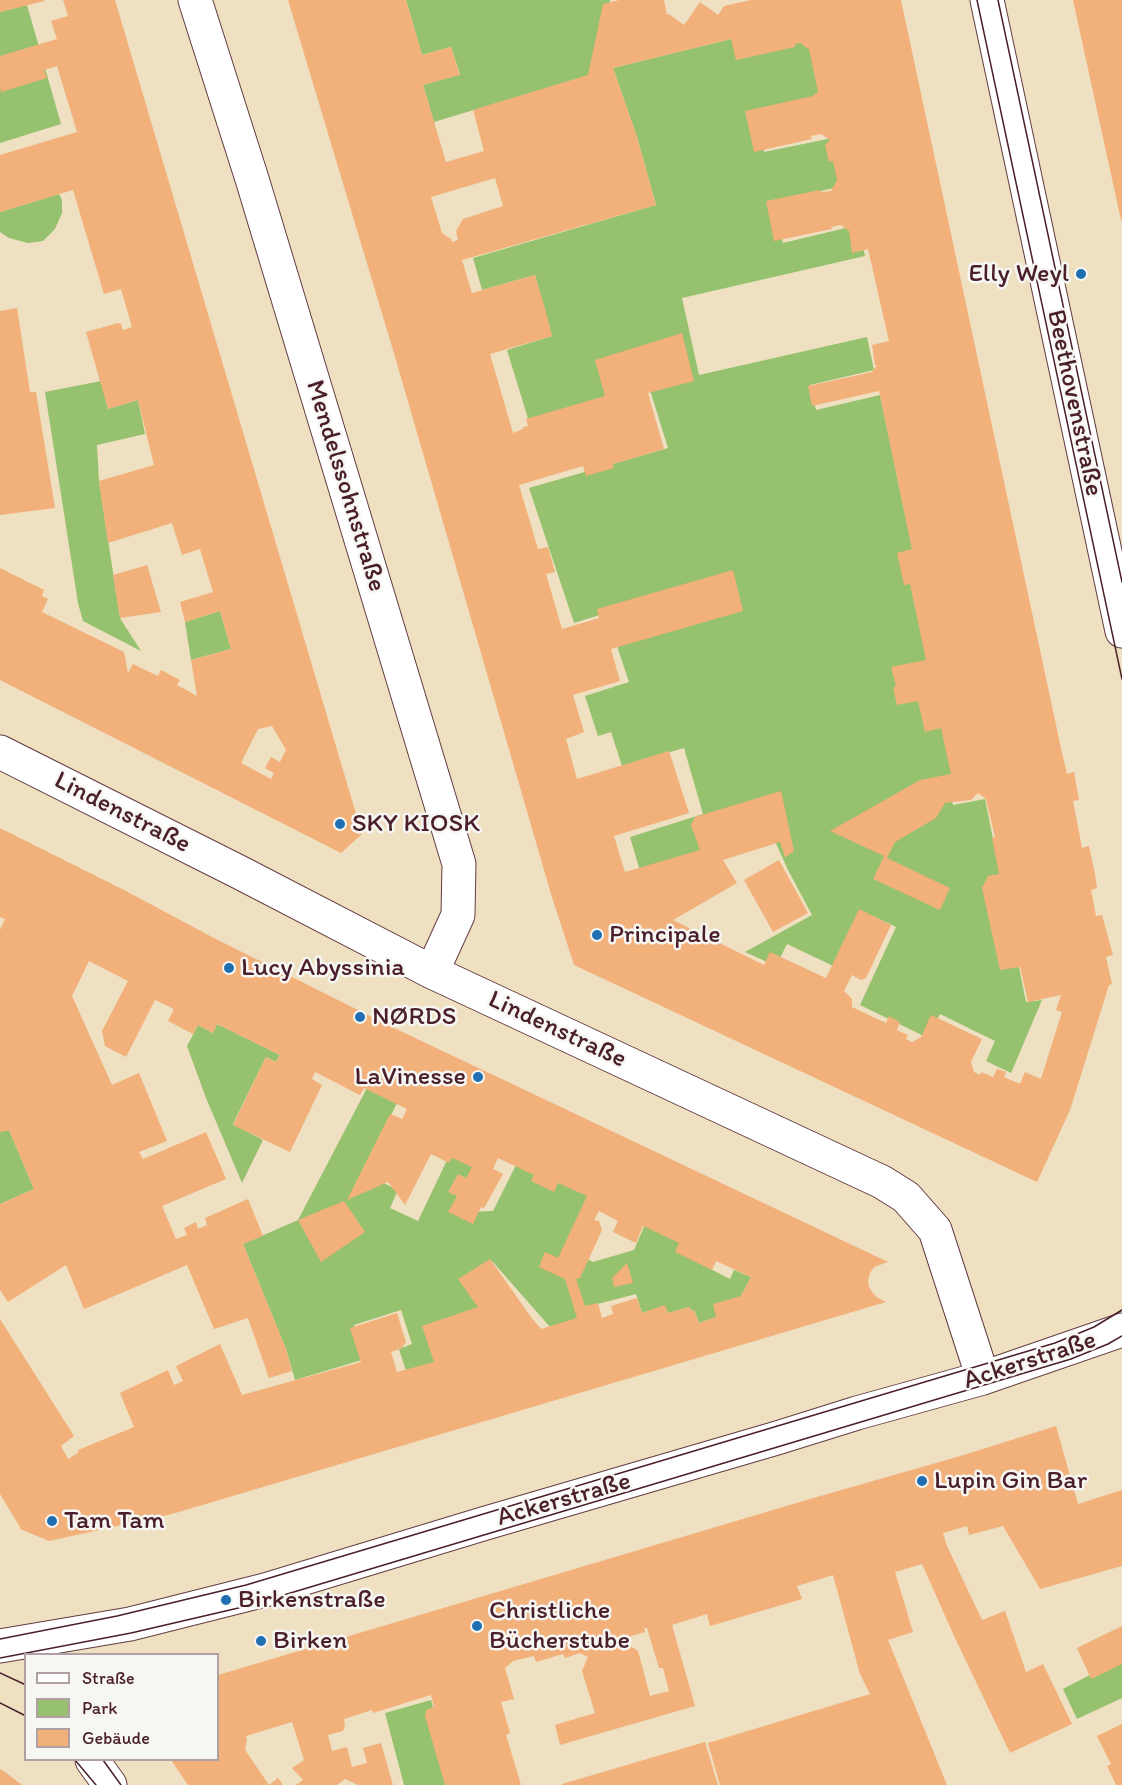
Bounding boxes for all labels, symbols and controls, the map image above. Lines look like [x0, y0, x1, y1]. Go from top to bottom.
place label: Elly Weyl [968, 258, 1069, 290]
marker: Elly Weyl [1074, 267, 1088, 281]
street label: Beethovenstraße [1039, 307, 1109, 499]
street label: Mendelssohnstraße [298, 376, 392, 596]
street label: Lindenstraße [49, 765, 195, 861]
place label: SKY KIOSK [352, 808, 480, 840]
marker: SKY KIOSK [333, 817, 347, 831]
place label: Principale [609, 919, 721, 951]
marker: Principale [590, 928, 604, 942]
place label: Lucy Abyssinia [241, 952, 405, 984]
marker: Lucy Abyssinia [222, 961, 236, 975]
street label: Lindenstraße [483, 984, 631, 1076]
place label: NØRDS [372, 1001, 456, 1033]
marker: NØRDS [353, 1010, 367, 1024]
place label: LaVinesse [354, 1061, 466, 1093]
marker: LaVinesse [471, 1070, 485, 1084]
street label: Ackerstraße [960, 1325, 1100, 1397]
place label: Lupin Gin Bar [934, 1465, 1087, 1497]
street label: Ackerstraße [494, 1466, 634, 1534]
marker: Lupin Gin Bar [915, 1474, 929, 1488]
place label: Tam Tam [64, 1505, 165, 1537]
marker: Tam Tam [45, 1514, 59, 1528]
place label: Birkenstraße [238, 1584, 386, 1616]
marker: Birkenstraße [219, 1593, 233, 1607]
place label: Christliche Bücherstube [489, 1595, 630, 1656]
marker: Christliche Bücherstube [470, 1619, 484, 1633]
place label: Birken [273, 1625, 347, 1657]
marker: Birken [254, 1634, 268, 1648]
legend [24, 1653, 219, 1761]
text: Straße [82, 1667, 135, 1689]
text: Park [82, 1697, 117, 1719]
text: Gebäude [82, 1727, 150, 1749]

